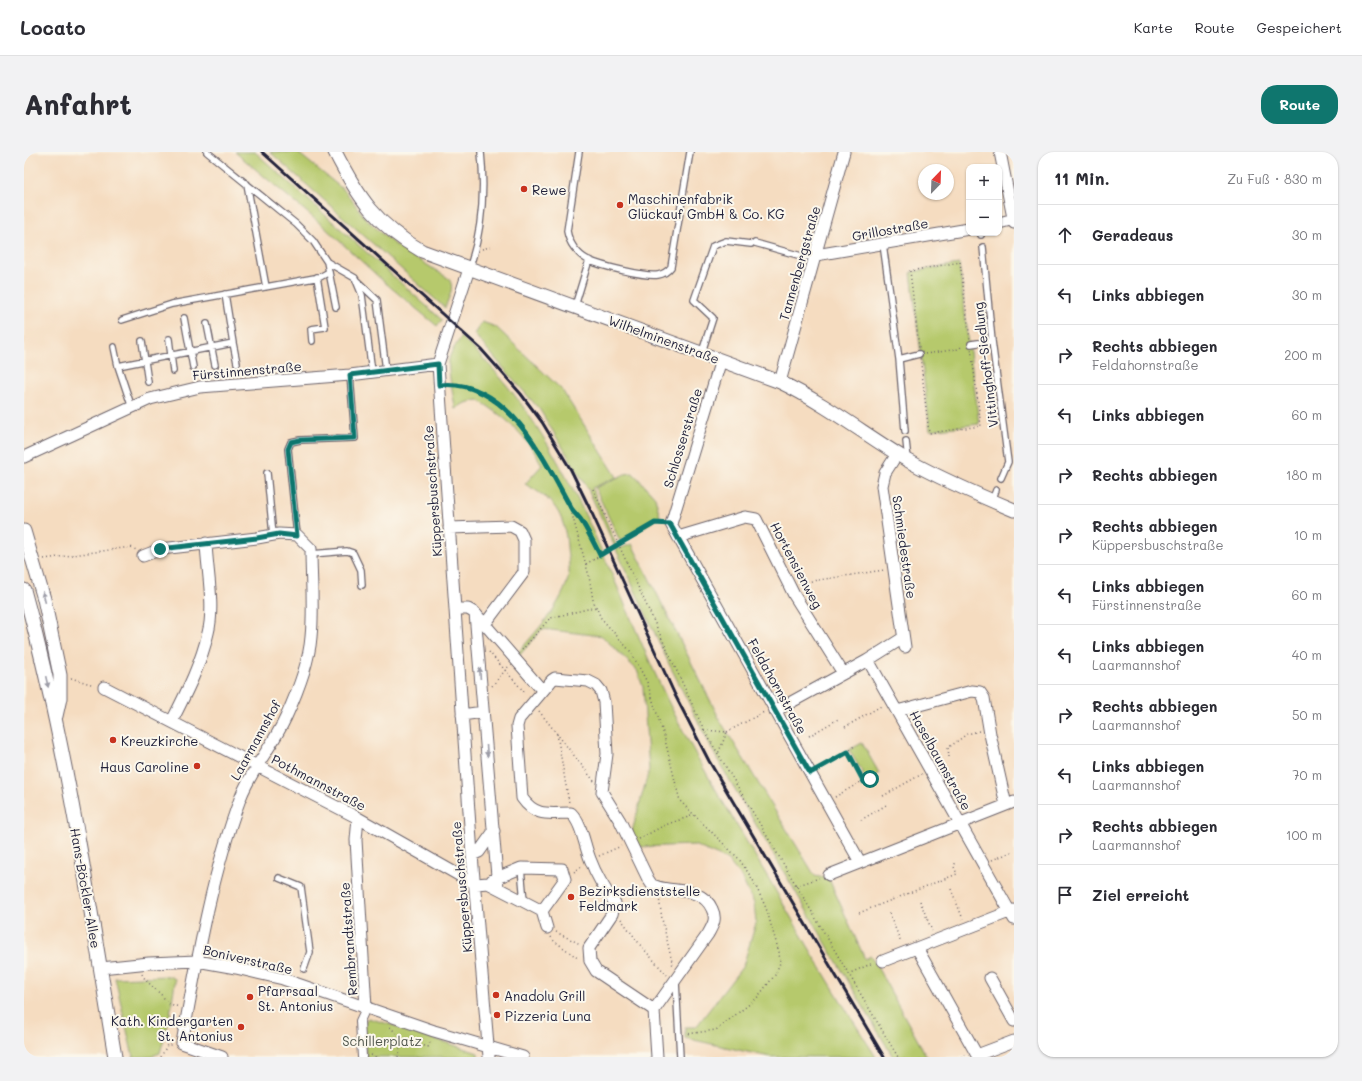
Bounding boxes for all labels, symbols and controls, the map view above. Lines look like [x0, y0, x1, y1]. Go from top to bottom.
text: Locato [20, 15, 86, 40]
text: Karte [1134, 18, 1173, 37]
text: Route [1195, 18, 1235, 37]
text: Gespeichert [1257, 18, 1342, 37]
button: Route [1261, 85, 1338, 124]
text: Anfahrt [24, 86, 132, 122]
north arrow [918, 164, 954, 200]
map controls [966, 164, 1002, 236]
button: + [966, 164, 1002, 200]
text: 11 Min. [1054, 167, 1110, 189]
text: Zu Fuß · 830 m [1227, 170, 1322, 187]
place label: Rewe [532, 181, 567, 198]
marker: Rewe [519, 184, 529, 194]
place label: Maschinenfabrik Glückauf GmbH & Co. KG [628, 190, 785, 222]
marker: Maschinenfabrik Glückauf GmbH & Co. KG [615, 200, 625, 210]
button: − [966, 200, 1002, 236]
street label: Tannenbergstraße [775, 204, 823, 322]
street label: Grillostraße [850, 214, 930, 244]
icon: ahead [1054, 224, 1076, 246]
text: Geradeaus [1092, 225, 1173, 245]
text: 30 m [1292, 226, 1322, 243]
icon: left [1054, 284, 1076, 306]
text: Links abbiegen [1092, 285, 1204, 305]
text: 30 m [1292, 286, 1322, 303]
street label: Vittinghoff-Siedlung [969, 302, 1001, 428]
street label: Wilhelminenstraße [606, 311, 722, 367]
text: Rechts abbiegen [1092, 336, 1217, 356]
icon: right [1054, 344, 1076, 366]
text: 200 m [1284, 346, 1322, 363]
text: Feldahornstraße [1092, 356, 1199, 373]
street label: Fürstinnenstraße [192, 357, 302, 383]
street label: Schlosserstraße [659, 386, 705, 490]
icon: left [1054, 404, 1076, 426]
text: Links abbiegen [1092, 405, 1204, 425]
text: 60 m [1292, 406, 1322, 423]
street label: Küppersbuschstraße [419, 425, 445, 557]
icon: right [1054, 464, 1076, 486]
text: Rechts abbiegen [1092, 465, 1217, 485]
text: 180 m [1286, 466, 1322, 483]
street label: Schmiedestraße [889, 494, 921, 600]
text: Rechts abbiegen [1092, 516, 1217, 536]
street label: Hortensienweg [767, 519, 827, 611]
icon: right [1054, 524, 1076, 546]
text: 10 m [1294, 526, 1322, 543]
text: Küppersbuschstraße [1092, 536, 1224, 553]
route end [151, 540, 169, 558]
text: Links abbiegen [1092, 576, 1204, 596]
icon: left [1054, 584, 1076, 606]
text: 60 m [1292, 586, 1322, 603]
one-way arrow [40, 591, 46, 603]
text: Fürstinnenstraße [1092, 596, 1202, 613]
street label: Feldahornstraße [745, 635, 811, 737]
text: Links abbiegen [1092, 636, 1204, 656]
icon: left [1054, 644, 1076, 666]
text: 40 m [1292, 646, 1322, 663]
text: Laarmannshof [1092, 656, 1181, 673]
one-way arrow [476, 667, 483, 679]
one-way arrow [44, 676, 50, 688]
street label: Laarmannshof [226, 696, 284, 783]
text: Rechts abbiegen [1092, 696, 1217, 716]
icon: right [1054, 704, 1076, 726]
text: 50 m [1292, 706, 1322, 723]
street label: Haselbaumstraße [906, 707, 976, 813]
text: Laarmannshof [1092, 716, 1181, 733]
place label: Kreuzkirche [121, 732, 198, 749]
marker: Kreuzkirche [108, 735, 118, 745]
one-way arrow [483, 745, 490, 757]
street label: Pothmannstraße [269, 750, 369, 814]
text: Links abbiegen [1092, 756, 1204, 776]
place label: Haus Caroline [100, 758, 189, 775]
marker: Haus Caroline [192, 761, 202, 771]
icon: left [1054, 764, 1076, 786]
text: 70 m [1292, 766, 1322, 783]
route start [861, 770, 879, 788]
text: Laarmannshof [1092, 776, 1181, 793]
text: Rechts abbiegen [1092, 816, 1217, 836]
street label: Küppersbuschstraße [447, 821, 475, 953]
icon: right [1054, 824, 1076, 846]
text: 100 m [1286, 826, 1322, 843]
street label: Hans-Böckler-Allee [67, 827, 105, 949]
text: Laarmannshof [1092, 836, 1181, 853]
street label: Rembrandtstraße [336, 882, 360, 996]
place label: Bezirksdienststelle Feldmark [579, 882, 700, 914]
icon: arrive [1054, 884, 1076, 906]
text: Ziel erreicht [1092, 885, 1189, 905]
marker: Bezirksdienststelle Feldmark [566, 892, 576, 902]
street label: Boniverstraße [202, 940, 294, 978]
place label: Pfarrsaal St. Antonius [258, 982, 333, 1014]
place label: Anadolu Grill [504, 987, 585, 1004]
marker: Anadolu Grill [491, 990, 501, 1000]
marker: Pfarrsaal St. Antonius [245, 992, 255, 1002]
place label: Pizzeria Luna [505, 1007, 591, 1024]
marker: Pizzeria Luna [492, 1010, 502, 1020]
place label: Kath. Kindergarten St. Antonius [111, 1012, 233, 1044]
marker: Kath. Kindergarten St. Antonius [236, 1022, 246, 1032]
park label: Schillerplatz [342, 1032, 422, 1049]

